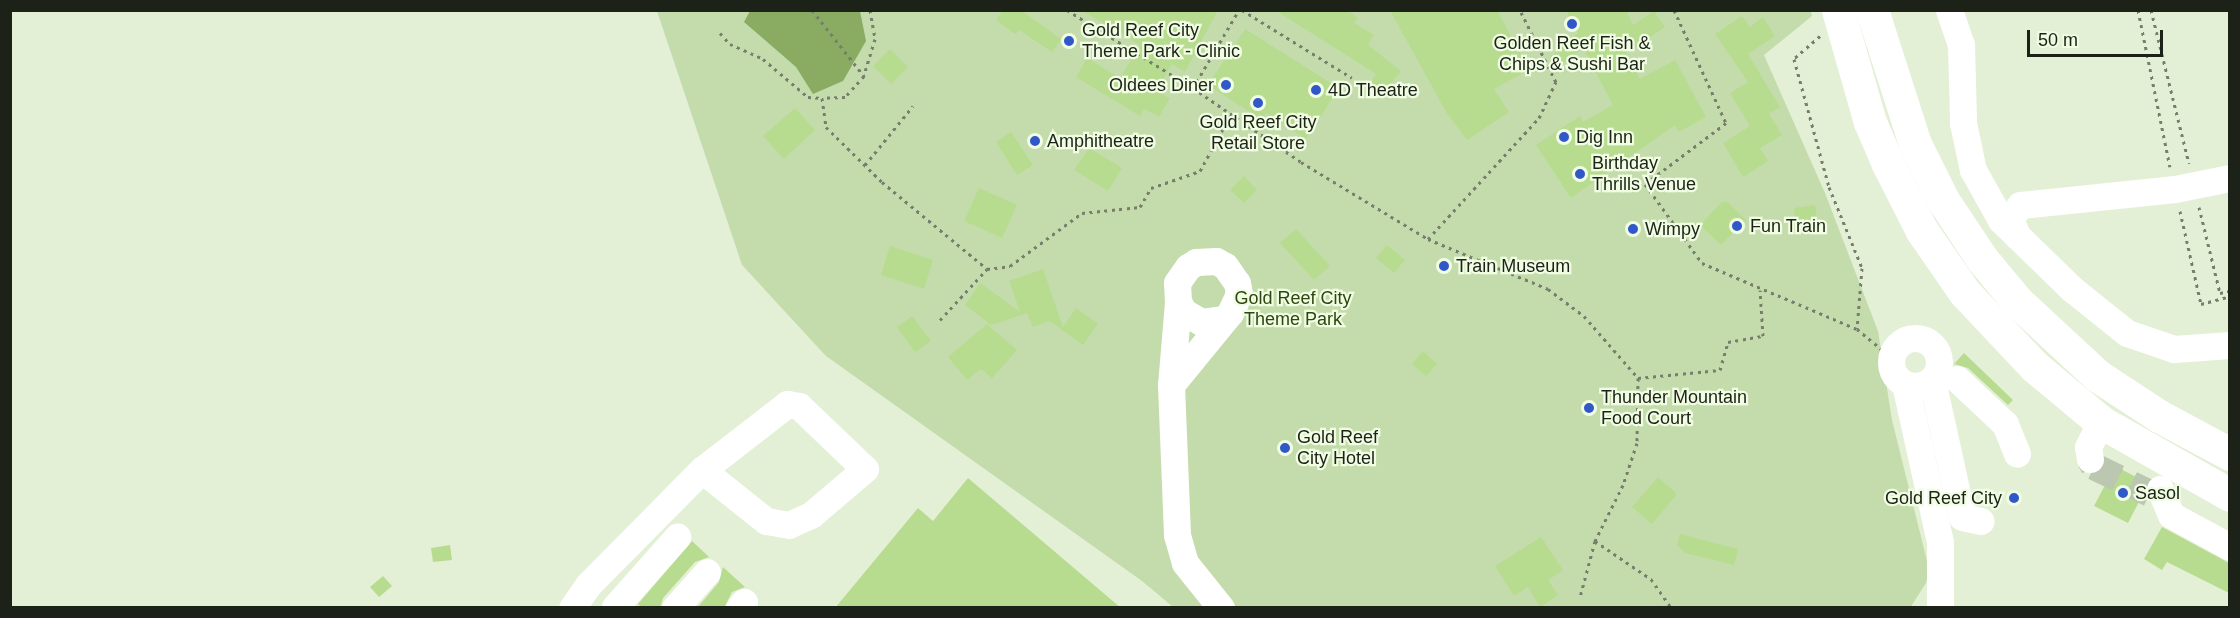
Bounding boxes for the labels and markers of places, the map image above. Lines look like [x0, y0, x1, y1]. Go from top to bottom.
marker: Golden Reef Fish & Chips & Sushi Bar [1565, 17, 1579, 31]
place label: Gold Reef City Theme Park - Clinic [1082, 20, 1240, 63]
marker: Gold Reef City Theme Park - Clinic [1060, 32, 1078, 50]
place label: Golden Reef Fish & Chips & Sushi Bar [1493, 33, 1651, 76]
place label: Oldees Diner [1109, 74, 1214, 96]
marker: Oldees Diner [1219, 78, 1233, 92]
place label: 4D Theatre [1328, 79, 1418, 101]
marker: 4D Theatre [1309, 83, 1323, 97]
marker: Gold Reef City Retail Store [1251, 96, 1265, 110]
place label: Gold Reef City Retail Store [1199, 112, 1317, 154]
place label: Dig Inn [1576, 126, 1633, 148]
place label: Amphitheatre [1047, 130, 1154, 152]
marker: Dig Inn [1557, 130, 1571, 144]
marker: Amphitheatre [1028, 134, 1042, 148]
place label: Birthday Thrills Venue [1592, 153, 1696, 195]
marker: Birthday Thrills Venue [1573, 167, 1587, 181]
place label: Fun Train [1750, 215, 1826, 237]
marker: Fun Train [1728, 217, 1746, 235]
place label: Wimpy [1645, 218, 1700, 240]
marker: Wimpy [1626, 222, 1640, 236]
place label: Train Museum [1456, 255, 1570, 277]
marker: Train Museum [1437, 259, 1451, 273]
place label: Thunder Mountain Food Court [1601, 387, 1747, 430]
marker: Thunder Mountain Food Court [1582, 401, 1596, 415]
place label: Gold Reef City Hotel [1297, 427, 1378, 470]
marker: Gold Reef City Hotel [1278, 441, 1292, 455]
place label: Sasol [2135, 482, 2180, 504]
marker: Sasol [2116, 486, 2130, 500]
place label: Gold Reef City [1885, 487, 2002, 509]
marker: Gold Reef City [2007, 491, 2021, 505]

